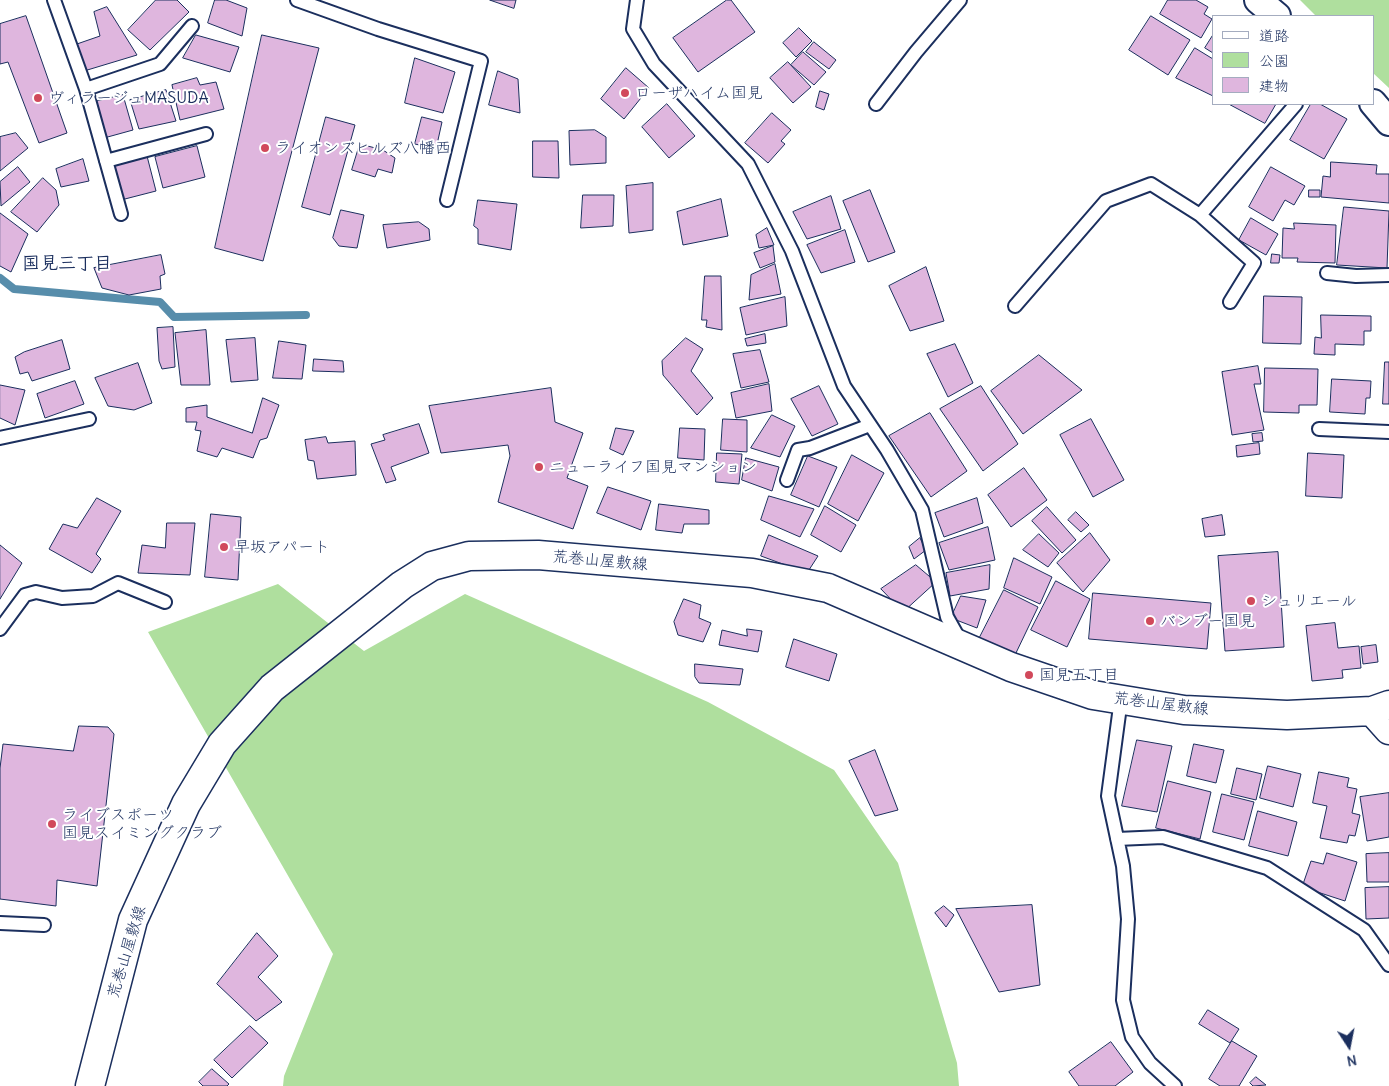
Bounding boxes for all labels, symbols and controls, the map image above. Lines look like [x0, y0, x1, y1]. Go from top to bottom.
legend [1212, 15, 1374, 105]
text: 道路 [1259, 26, 1289, 45]
text: 公園 [1259, 51, 1289, 70]
text: 建物 [1259, 76, 1289, 95]
place label: ローザハイム国見 [635, 83, 763, 103]
marker: ローザハイム国見 [619, 87, 631, 99]
place label: ヴィラージュMASUDA [48, 88, 209, 108]
marker: ヴィラージュMASUDA [32, 92, 44, 104]
place label: ライオンズヒルズ八幡西 [275, 138, 451, 158]
marker: ライオンズヒルズ八幡西 [259, 142, 271, 154]
district label: 国見三丁目 [22, 253, 112, 275]
place label: ニューライフ国見マンション [549, 457, 757, 477]
marker: ニューライフ国見マンション [533, 461, 545, 473]
place label: 早坂アパート [234, 537, 330, 557]
marker: 早坂アパート [218, 541, 230, 553]
street label: 荒巻山屋敷線 [551, 547, 649, 575]
place label: シュリエール [1261, 591, 1357, 611]
marker: シュリエール [1245, 595, 1257, 607]
place label: バンブー国見 [1160, 611, 1255, 631]
marker: バンブー国見 [1144, 615, 1156, 627]
place label: 国見五丁目 [1039, 665, 1119, 685]
marker: 国見五丁目 [1023, 669, 1035, 681]
street label: 荒巻山屋敷線 [1112, 689, 1210, 719]
place label: ライブスポーツ 国見スイミングクラブ [62, 805, 222, 843]
marker: ライブスポーツ 国見スイミングクラブ [46, 818, 58, 830]
street label: 荒巻山屋敷線 [104, 903, 150, 1001]
north arrow [1324, 1021, 1374, 1071]
text: N [1345, 1051, 1358, 1070]

